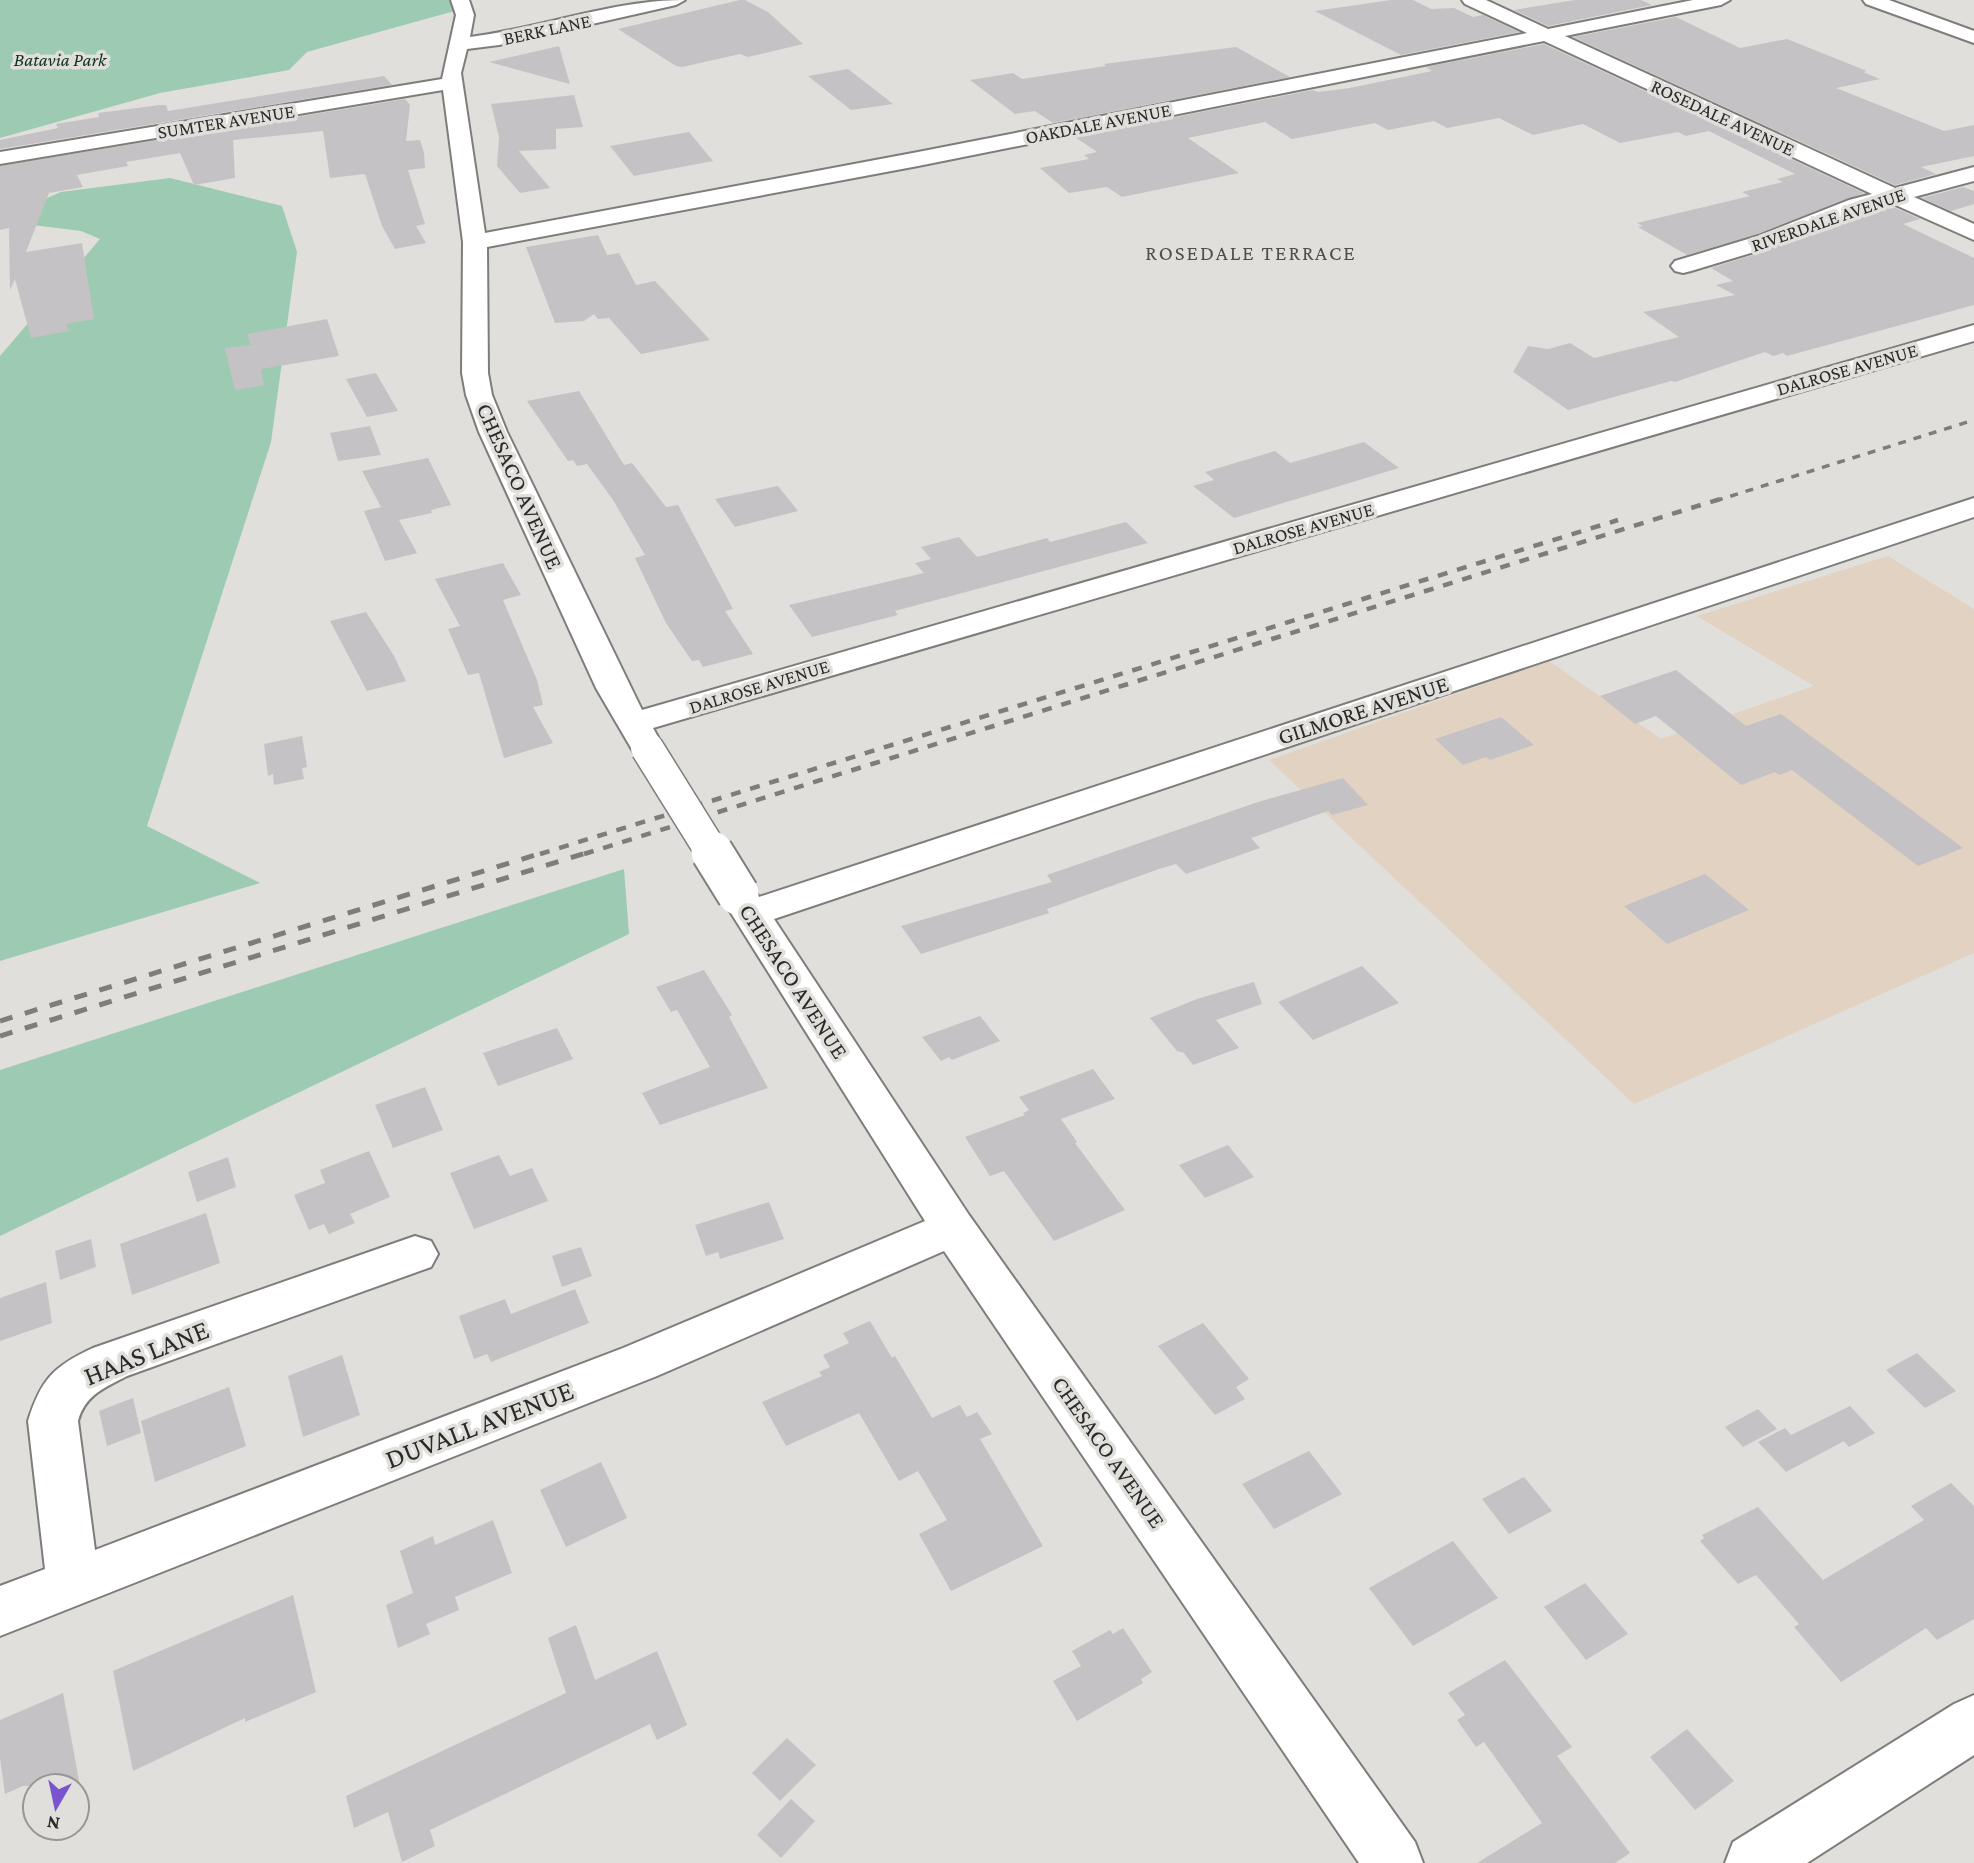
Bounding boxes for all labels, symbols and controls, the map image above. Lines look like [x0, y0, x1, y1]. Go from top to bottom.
street label: BERK LANE [501, 10, 593, 49]
park label: Batavia Park [14, 49, 107, 70]
street label: ROSEDALE AVENUE [1648, 75, 1798, 160]
street label: OAKDALE AVENUE [1024, 99, 1173, 148]
street label: SUMTER AVENUE [156, 100, 296, 143]
street label: RIVERDALE AVENUE [1748, 183, 1908, 256]
district label: ROSEDALE TERRACE [1145, 241, 1357, 265]
street label: DALROSE AVENUE [1774, 339, 1920, 400]
street label: CHESACO AVENUE [472, 399, 568, 573]
street label: DALROSE AVENUE [1230, 498, 1376, 559]
street label: DALROSE AVENUE [687, 655, 832, 718]
street label: GILMORE AVENUE [1274, 670, 1452, 750]
street label: CHESACO AVENUE [734, 899, 854, 1063]
street label: HAAS LANE [79, 1313, 213, 1392]
street label: CHESACO AVENUE [1047, 1371, 1171, 1533]
street label: DUVALL AVENUE [381, 1374, 578, 1475]
north arrow [21, 1772, 91, 1842]
text: N [45, 1812, 61, 1835]

